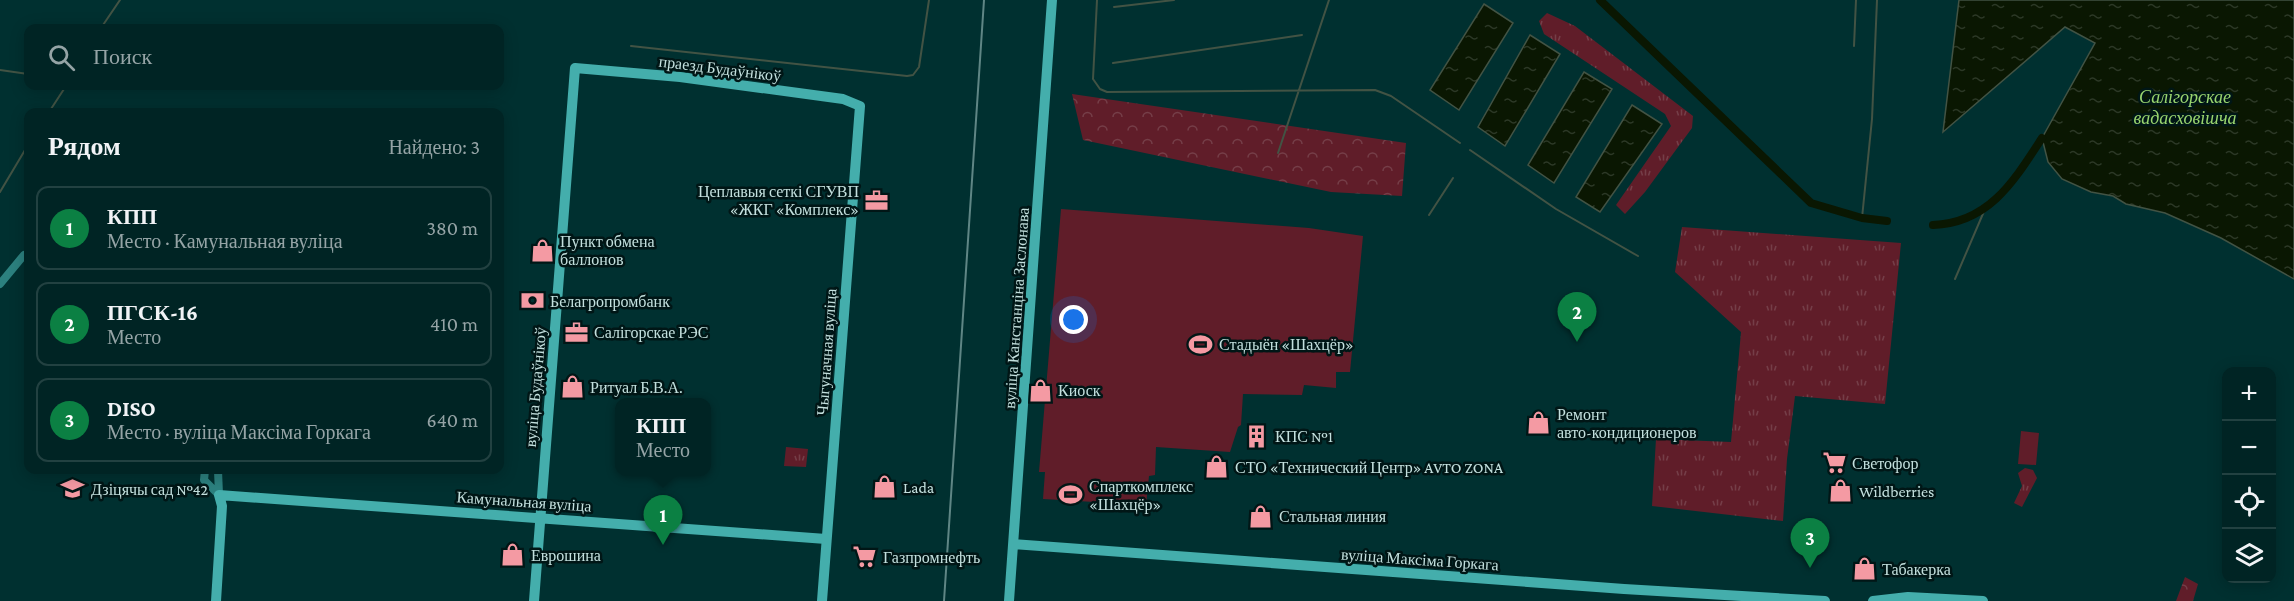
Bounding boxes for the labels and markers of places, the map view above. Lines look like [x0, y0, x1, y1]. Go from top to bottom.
place label: Цеплавыя сеткі СГУВП «ЖКГ «Комплекс» [698, 183, 859, 218]
office icon: Цеплавыя сеткі СГУВП «ЖКГ «Комплекс» [864, 187, 890, 213]
place label: Пункт обмена баллонов [560, 233, 655, 268]
shop icon: Пункт обмена баллонов [529, 237, 555, 263]
bank icon: Белагропромбанк [519, 288, 545, 314]
pin: 2 [1558, 292, 1596, 342]
place label: Белагропромбанк [550, 293, 670, 311]
office icon: Салігорскае РЭС [563, 319, 589, 345]
place label: Салігорскае РЭС [594, 324, 708, 342]
sports icon: Стадыён «Шахцёр» [1188, 331, 1214, 357]
place label: Стадыён «Шахцёр» [1219, 336, 1354, 354]
shop icon: Ритуал Б.В.А. [559, 374, 585, 400]
shop icon: Киоск [1027, 377, 1053, 403]
place label: Ритуал Б.В.А. [590, 379, 683, 397]
place label: Киоск [1058, 382, 1101, 399]
place label: Ремонт авто-кондиционеров [1557, 406, 1697, 442]
shop icon: Ремонт авто-кондиционеров [1526, 410, 1552, 436]
building icon: КПС №1 [1244, 423, 1270, 449]
place label: КПС №1 [1275, 428, 1333, 445]
supermarket icon: Светофор [1821, 450, 1847, 476]
shop icon: СТО «Технический Центр» AVTO ZONA [1204, 454, 1230, 480]
place label: Светофор [1852, 455, 1918, 473]
place label: СТО «Технический Центр» AVTO ZONA [1235, 459, 1504, 477]
shop icon: Lada [872, 474, 898, 500]
school or university icon: Дзіцячы сад №42 [60, 476, 86, 502]
place label: Спарткомплекс «Шахцёр» [1089, 478, 1193, 514]
shop icon: Wildberries [1828, 478, 1854, 504]
place label: Lada [903, 479, 935, 496]
place label: Дзіцячы сад №42 [91, 481, 208, 499]
sports icon: Спарткомплекс «Шахцёр» [1058, 482, 1084, 508]
place label: Wildberries [1859, 483, 1934, 500]
pin: 1 [644, 496, 682, 545]
shop icon: Стальная линия [1248, 503, 1274, 529]
place label: Стальная линия [1279, 508, 1387, 525]
pin: 3 [1790, 518, 1830, 568]
shop icon: Еврошина [500, 542, 526, 568]
supermarket icon: Газпромнефть [852, 544, 878, 570]
place label: Еврошина [531, 547, 601, 565]
place label: Газпромнефть [883, 549, 980, 567]
shop icon: Табакерка [1851, 556, 1877, 582]
place label: Табакерка [1882, 561, 1951, 579]

